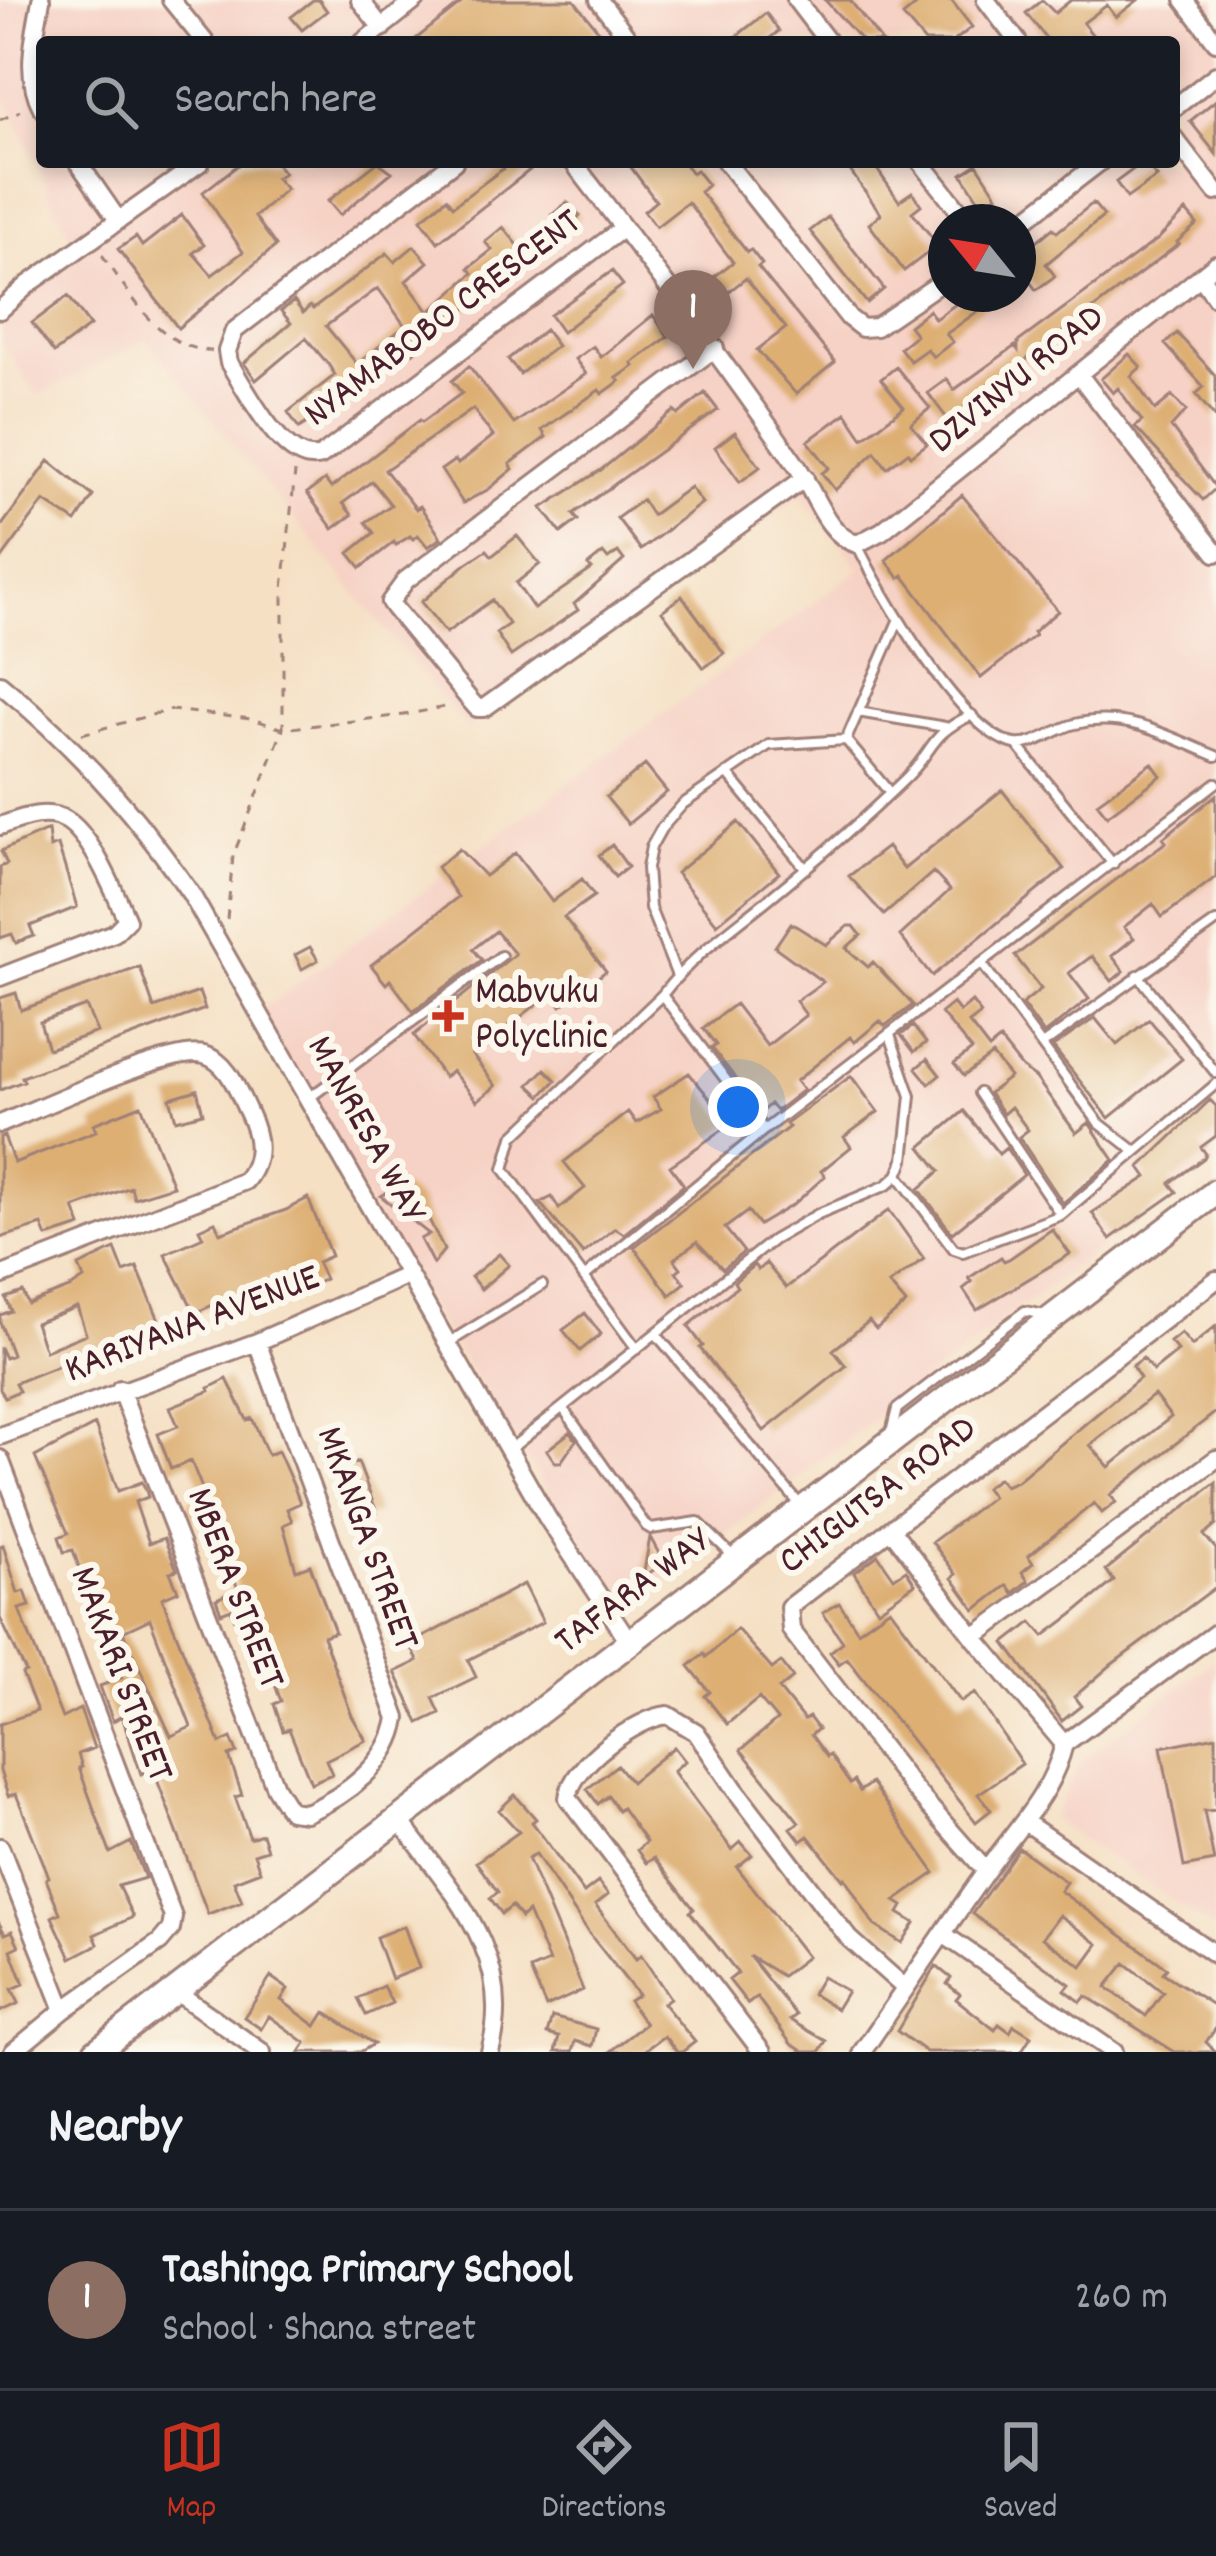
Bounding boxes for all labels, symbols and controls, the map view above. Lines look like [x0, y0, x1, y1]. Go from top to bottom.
search box [36, 36, 1180, 168]
icon: search [78, 69, 144, 135]
text: Search here [174, 70, 377, 134]
street label: NYAMABOBO CRESCENT [294, 197, 594, 443]
north arrow [928, 204, 1036, 312]
pin: 1 [654, 270, 732, 369]
street label: DZVINYU ROAD [918, 293, 1118, 469]
place label: Mabvuku Polyclinic [475, 967, 608, 1067]
marker: Mabvuku Polyclinic [432, 1000, 464, 1032]
street label: MANRESA WAY [290, 1027, 439, 1235]
your location [708, 1077, 768, 1137]
street label: KARIYANA AVENUE [58, 1252, 329, 1400]
street label: CHIGUTSA ROAD [768, 1404, 990, 1590]
street label: MKANGA STREET [299, 1420, 431, 1659]
street label: MBERA STREET [170, 1481, 297, 1698]
street label: TAFARA WAY [544, 1515, 725, 1670]
street label: MAKARI STREET [53, 1560, 185, 1791]
text: Nearby [48, 2094, 181, 2166]
text: Tashinga Primary School [162, 2240, 573, 2304]
text: 1 [83, 2272, 91, 2327]
text: 260 m [1075, 2272, 1168, 2327]
text: School · Shana street [162, 2304, 476, 2359]
tab: Map [159, 2414, 225, 2533]
tab: Directions [542, 2414, 667, 2533]
tab: Saved [984, 2414, 1057, 2533]

